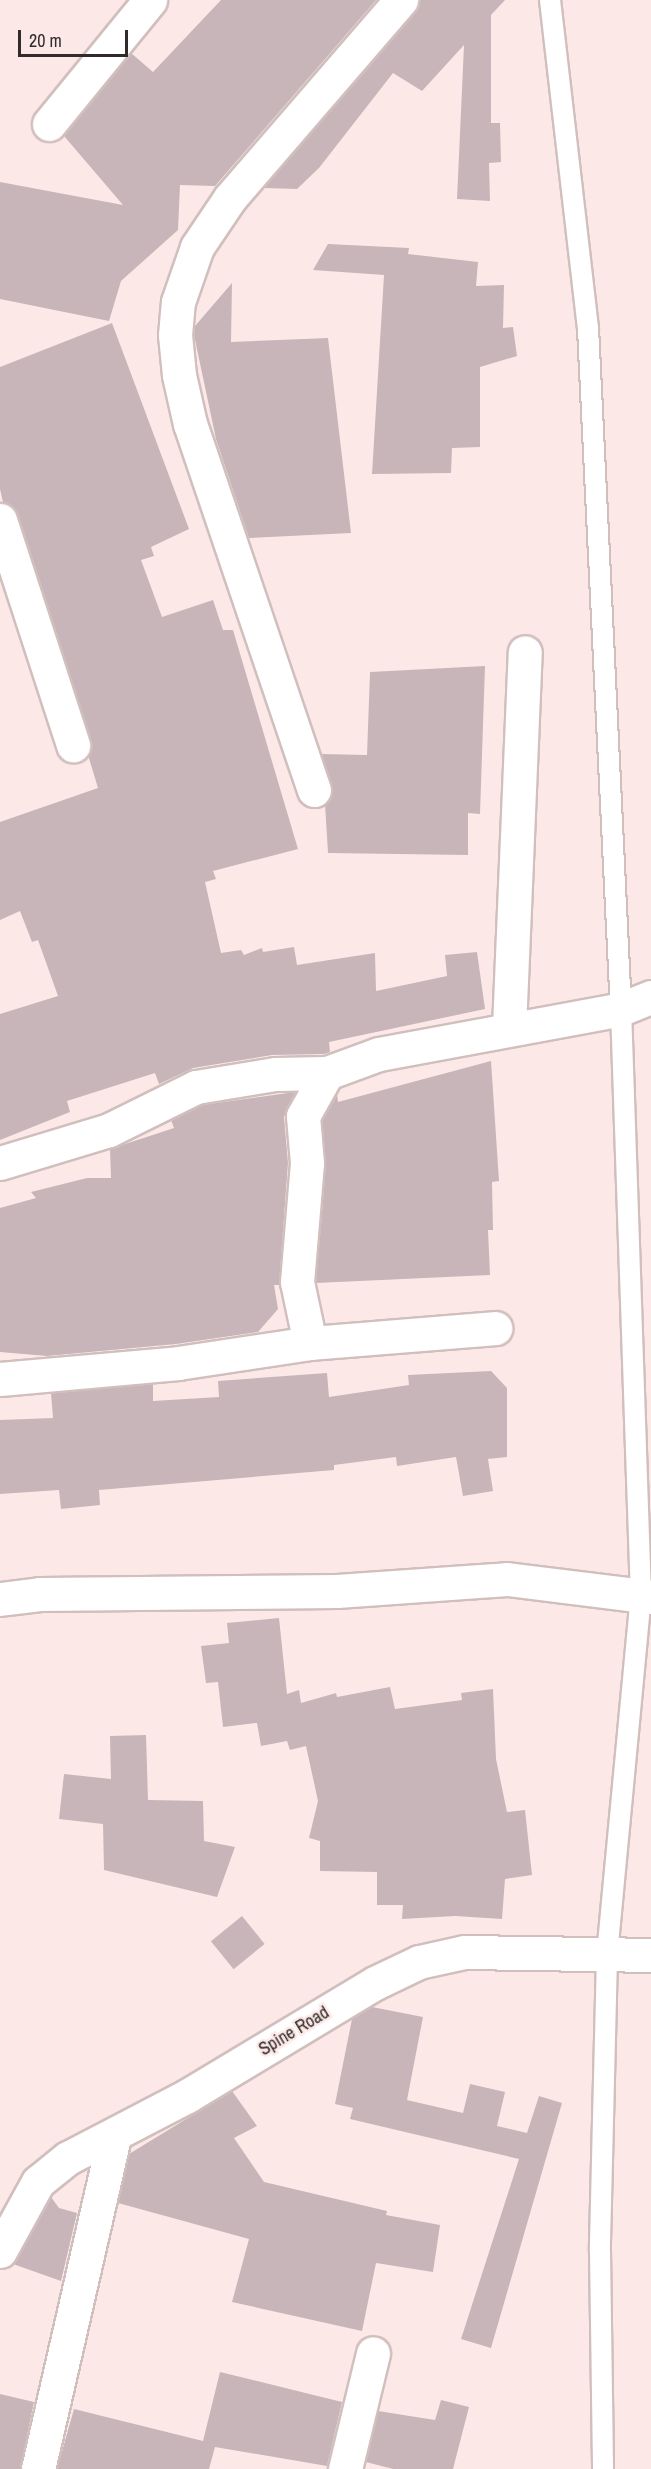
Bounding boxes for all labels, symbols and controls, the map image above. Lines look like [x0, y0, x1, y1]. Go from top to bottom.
scale bar [21, 18, 130, 56]
text: 20 m [29, 28, 62, 53]
street label: Spine Road [255, 2002, 333, 2060]

